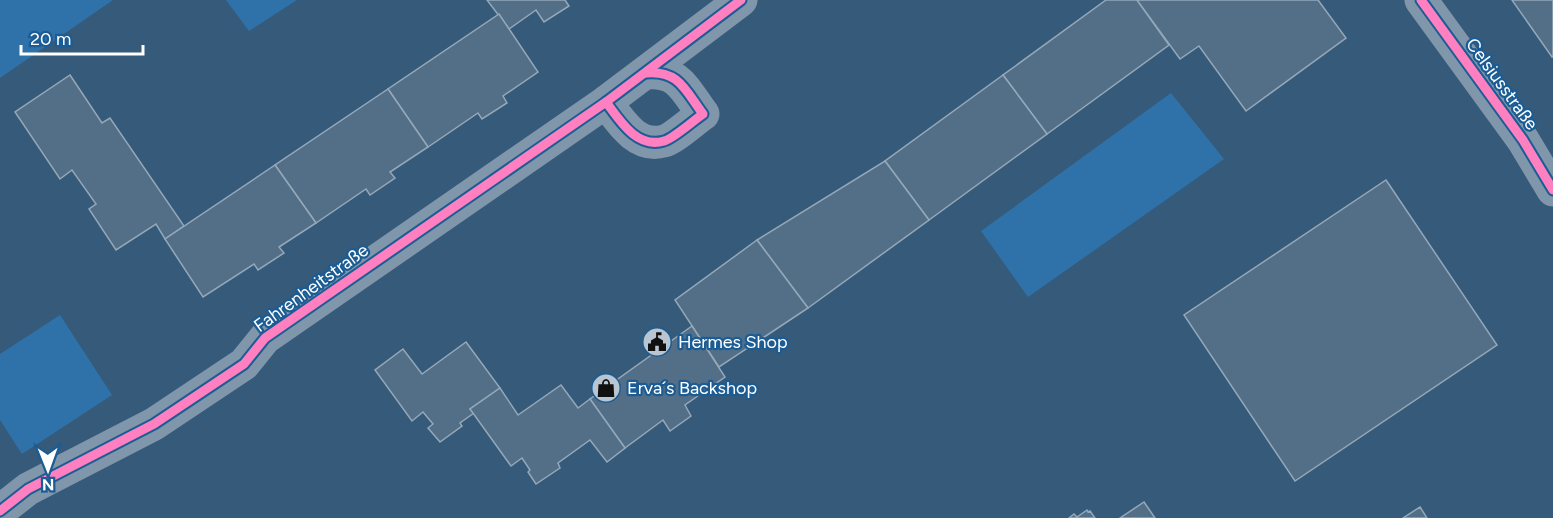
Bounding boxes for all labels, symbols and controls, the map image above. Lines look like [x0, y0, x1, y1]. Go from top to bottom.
scale bar [21, 18, 142, 56]
text: 20 m [30, 28, 71, 50]
street label: Celsiusstraße [1461, 34, 1543, 134]
street label: Fahrenheitstraße [249, 239, 373, 337]
public building icon: Hermes Shop [641, 326, 673, 358]
place label: Hermes Shop [678, 331, 788, 353]
shop icon: Erva´s Backshop [590, 372, 622, 404]
place label: Erva´s Backshop [627, 377, 757, 399]
north arrow [18, 440, 78, 500]
text: N [42, 475, 55, 494]

